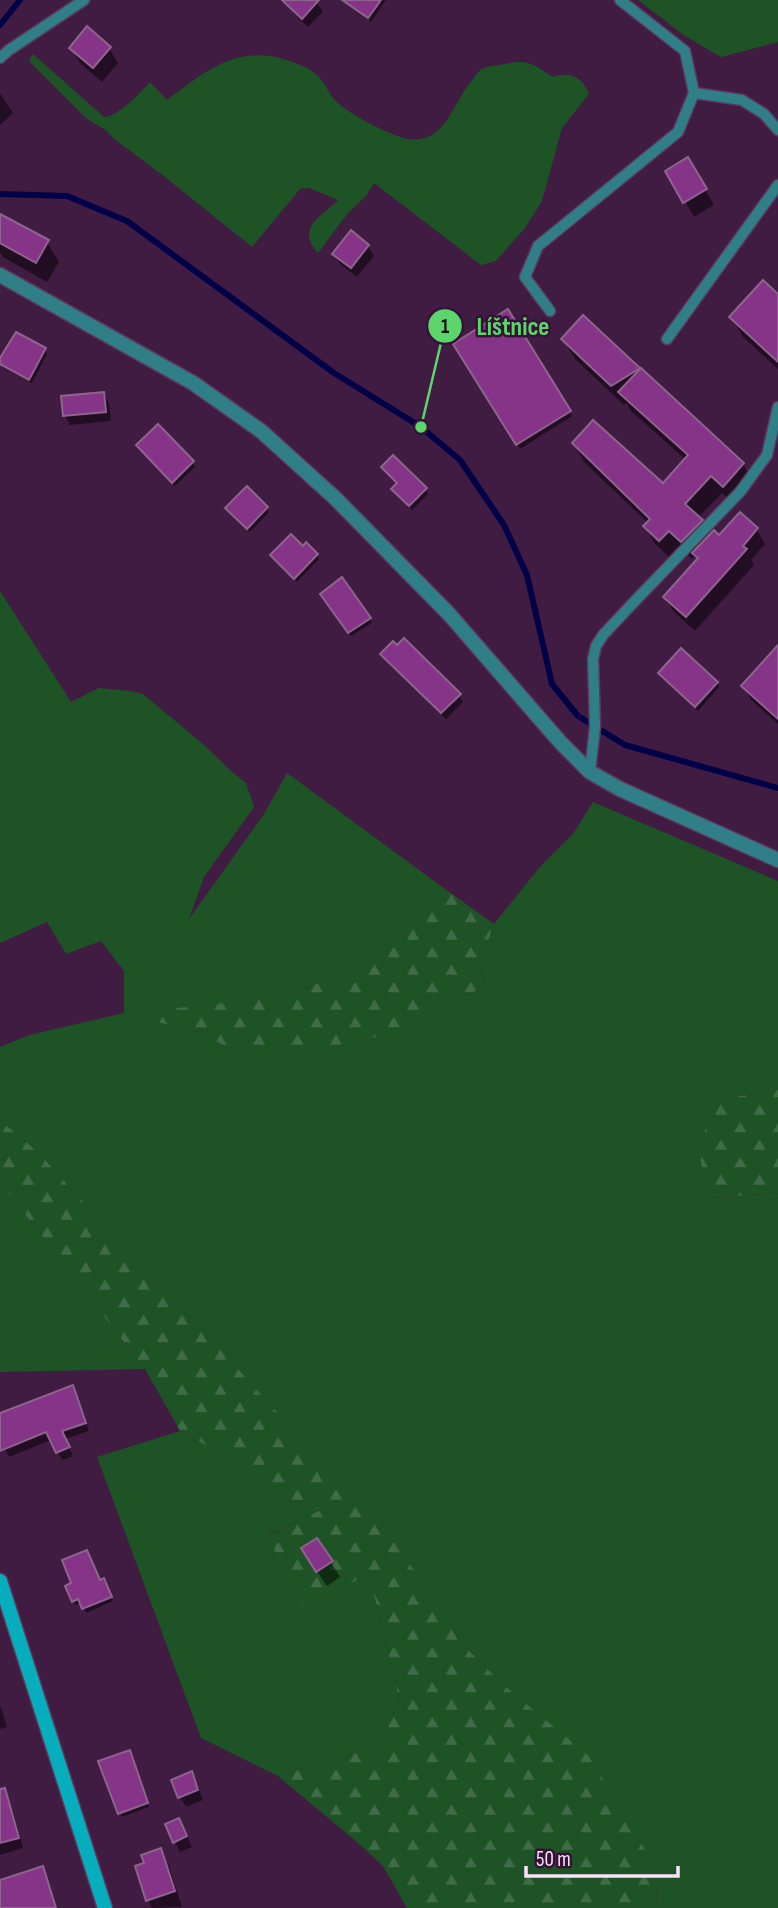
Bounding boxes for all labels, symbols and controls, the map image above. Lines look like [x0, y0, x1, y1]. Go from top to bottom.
callout: Líštnice [427, 303, 563, 350]
text: Líštnice [477, 312, 549, 343]
text: 1 [441, 314, 449, 339]
scale bar [526, 1834, 678, 1878]
text: 50 m [536, 1847, 571, 1872]

